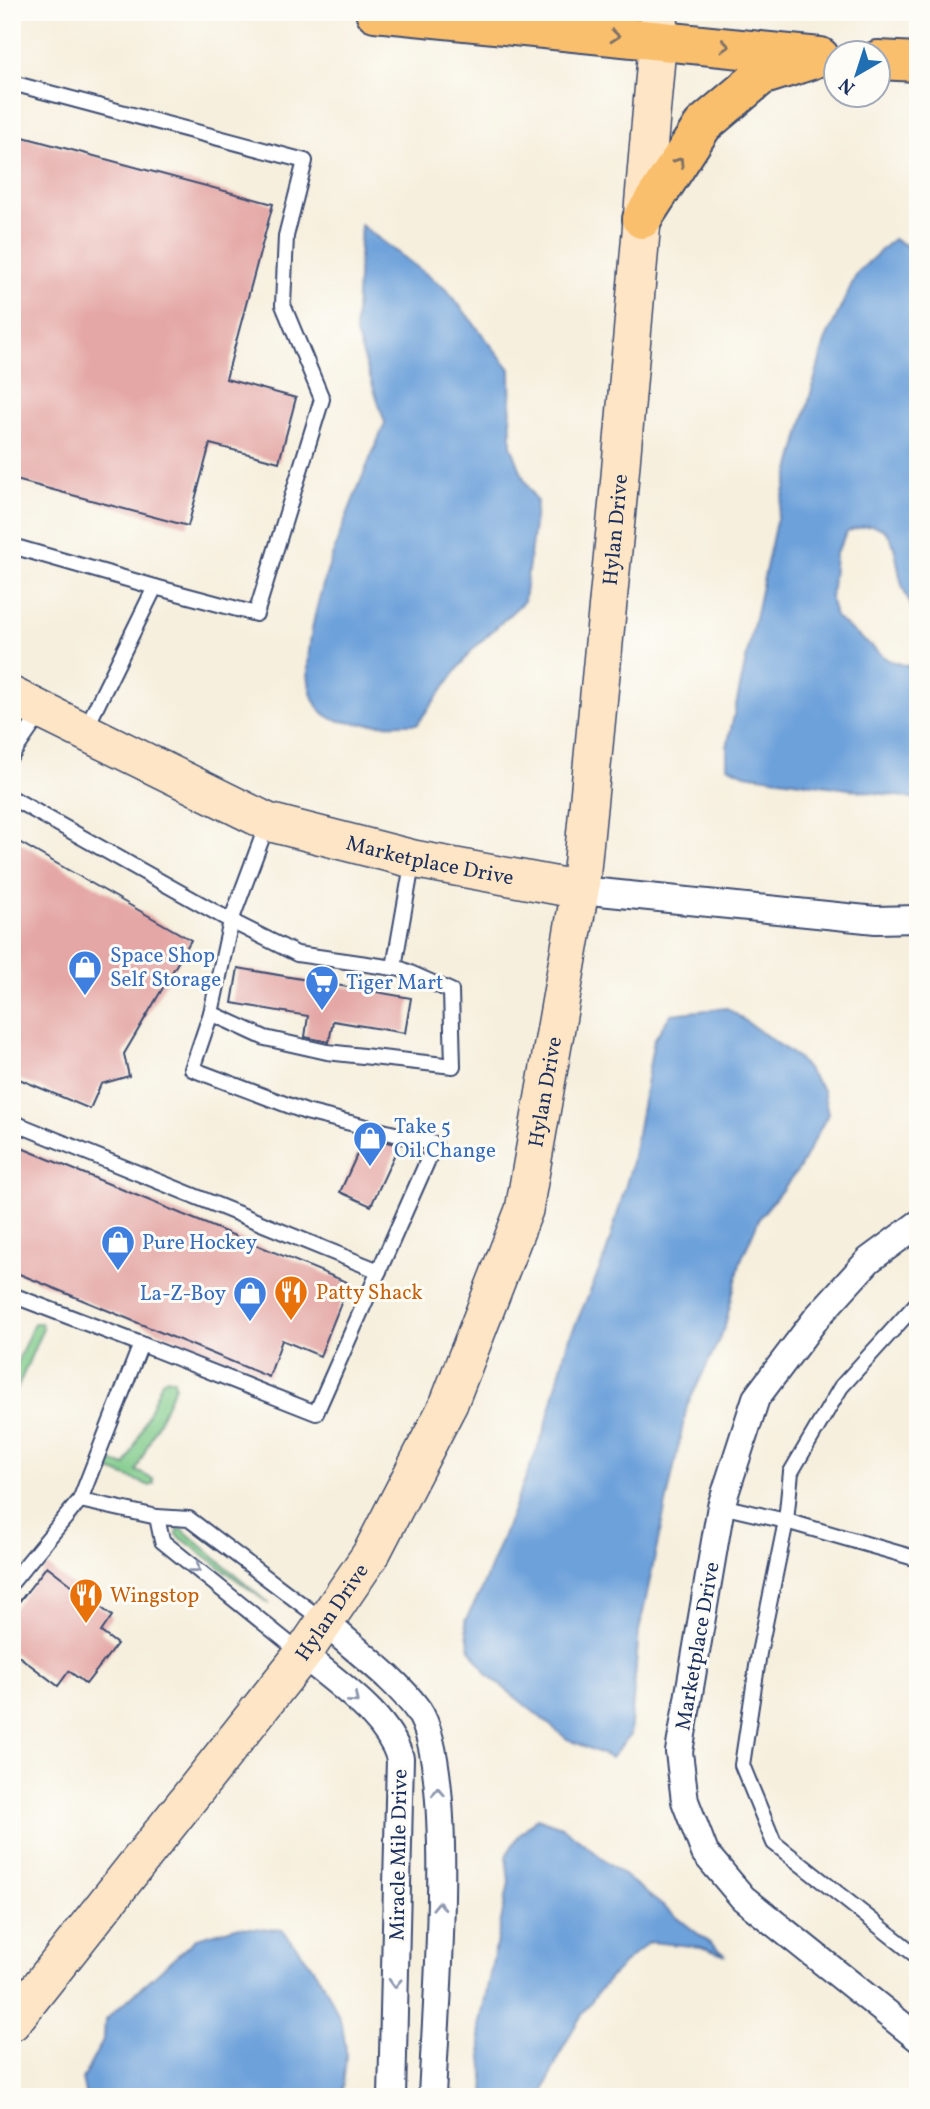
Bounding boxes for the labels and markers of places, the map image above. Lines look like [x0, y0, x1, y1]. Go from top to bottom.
place label: Space Shop Self Storage [110, 942, 221, 995]
shop icon: Space Shop Self Storage [66, 948, 104, 997]
supermarket icon: Tiger Mart [303, 963, 341, 1012]
place label: Tiger Mart [346, 969, 443, 998]
place label: Take 5 Oil Change [394, 1113, 496, 1166]
shop icon: Take 5 Oil Change [351, 1119, 389, 1168]
shop icon: Pure Hockey [99, 1223, 137, 1272]
place label: Pure Hockey [142, 1229, 258, 1258]
restaurant icon: Patty Shack [272, 1273, 310, 1322]
shop icon: La-Z-Boy [231, 1274, 269, 1323]
place label: Patty Shack [316, 1279, 423, 1308]
place label: La-Z-Boy [140, 1280, 227, 1309]
restaurant icon: Wingstop [67, 1576, 105, 1625]
place label: Wingstop [110, 1582, 199, 1611]

